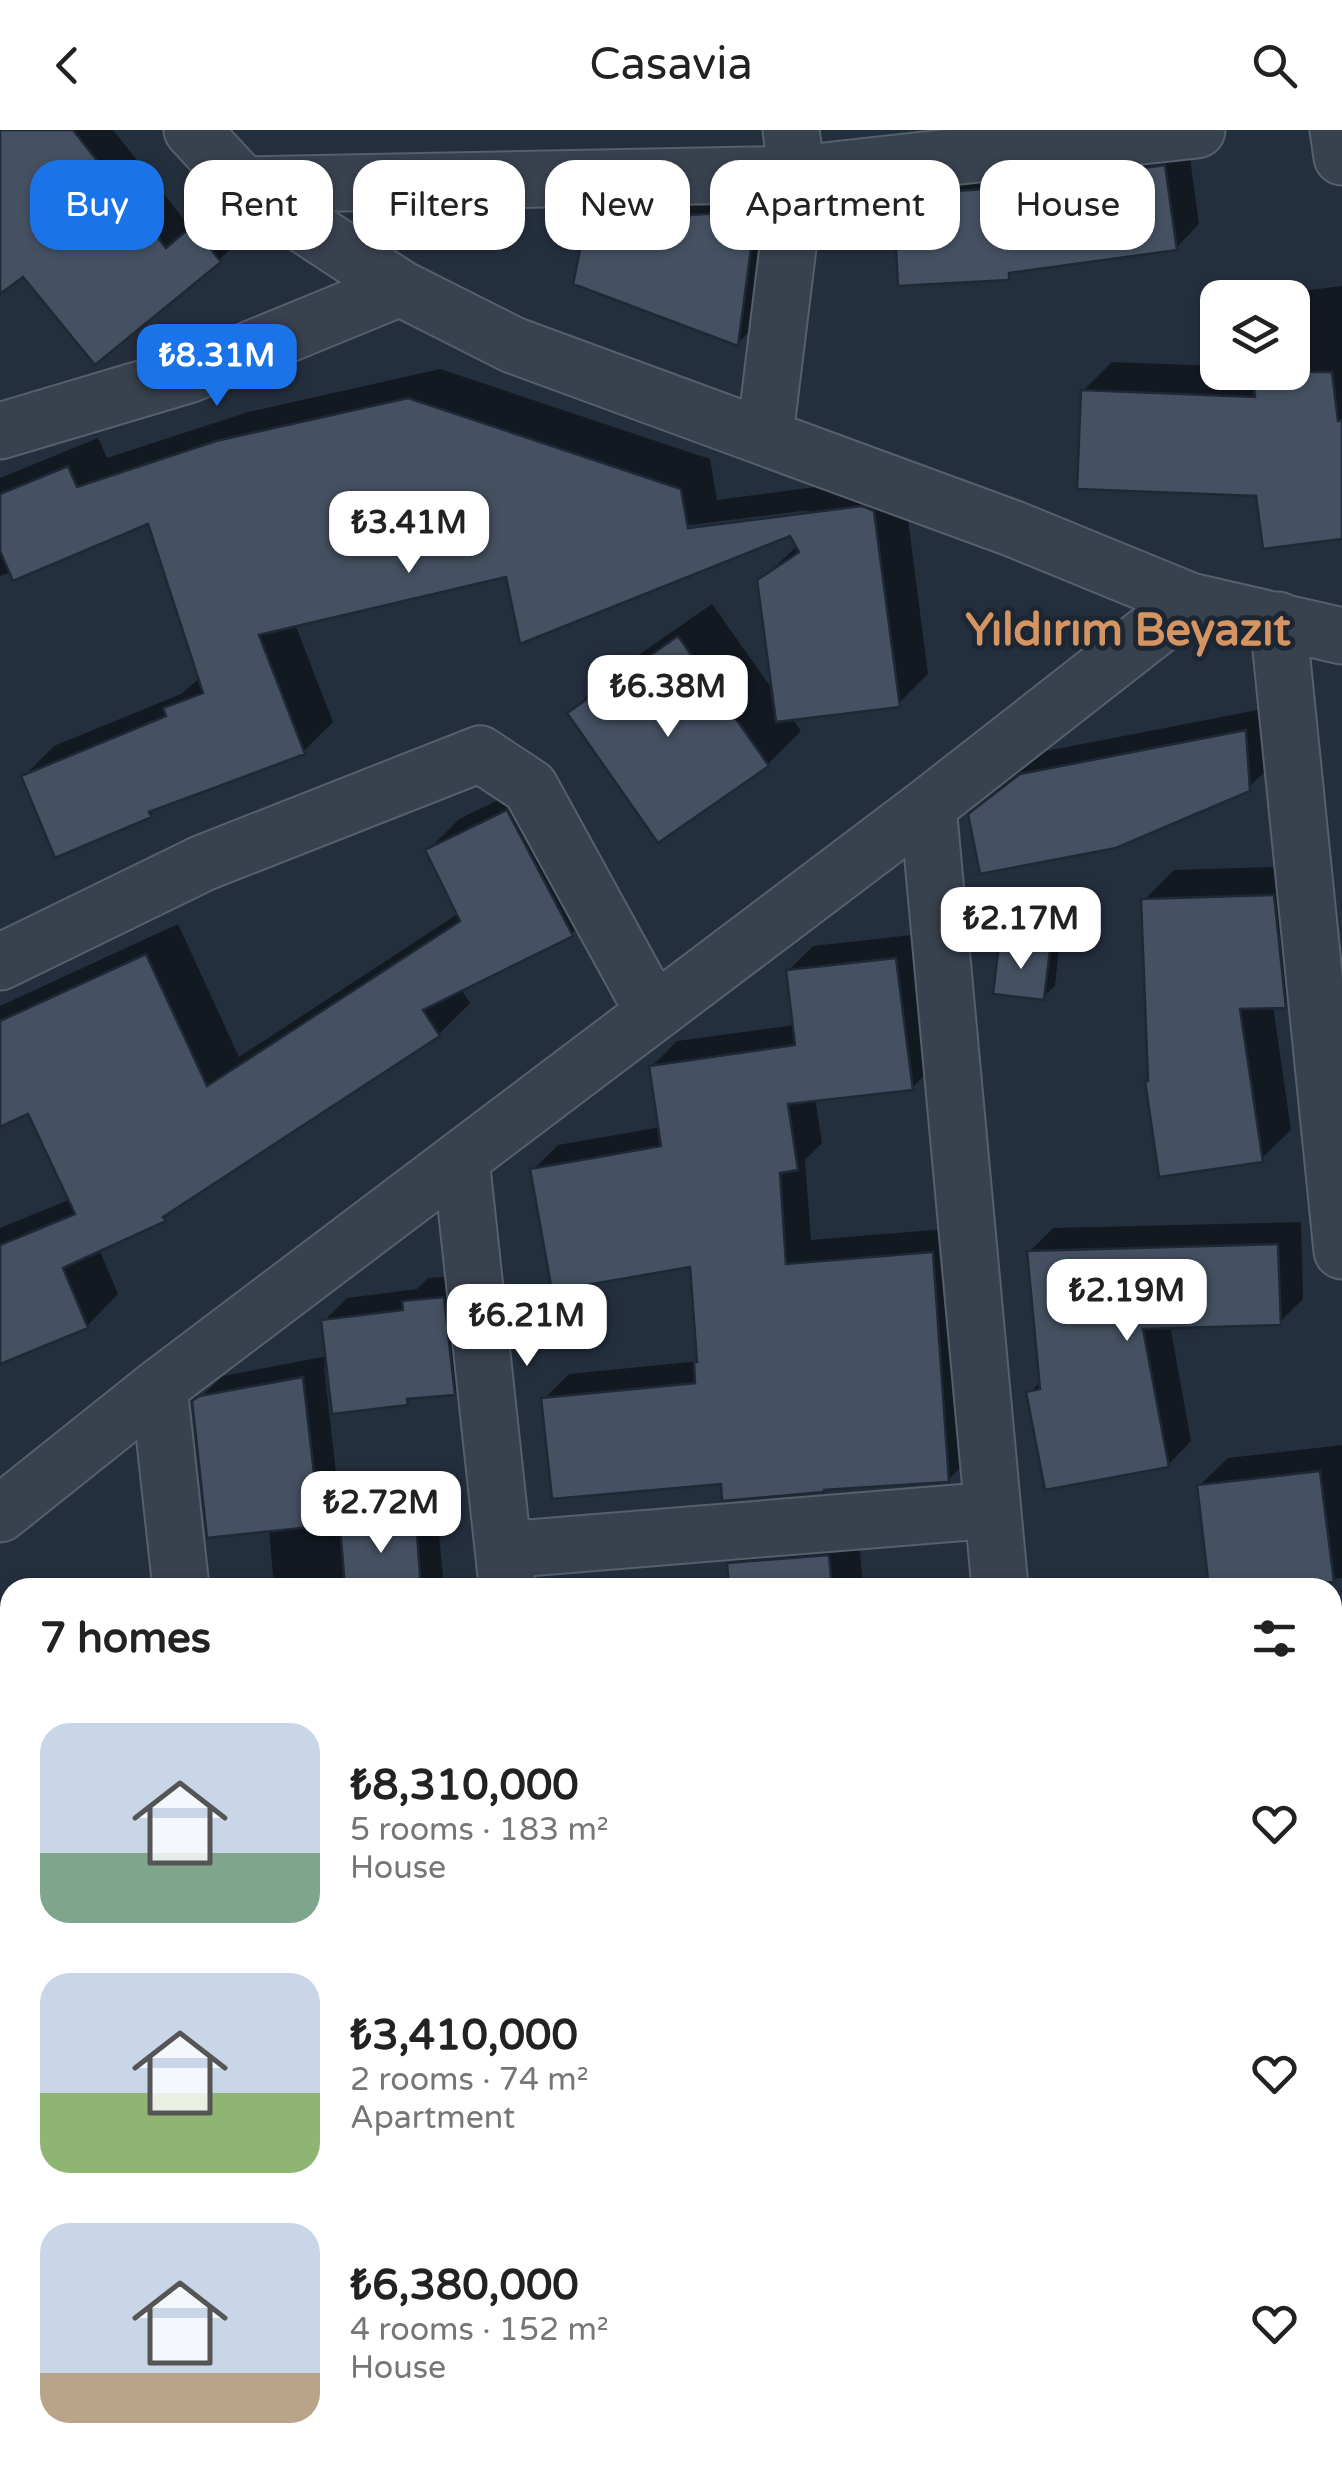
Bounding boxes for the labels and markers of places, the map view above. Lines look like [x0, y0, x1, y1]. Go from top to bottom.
pin: ₺8.31M [136, 324, 298, 409]
pin: ₺3.41M [328, 491, 490, 576]
pin: ₺6.38M [587, 655, 749, 740]
pin: ₺2.17M [940, 887, 1102, 972]
pin: ₺2.19M [1046, 1259, 1208, 1344]
pin: ₺6.21M [446, 1284, 608, 1369]
pin: ₺2.72M [300, 1471, 462, 1556]

